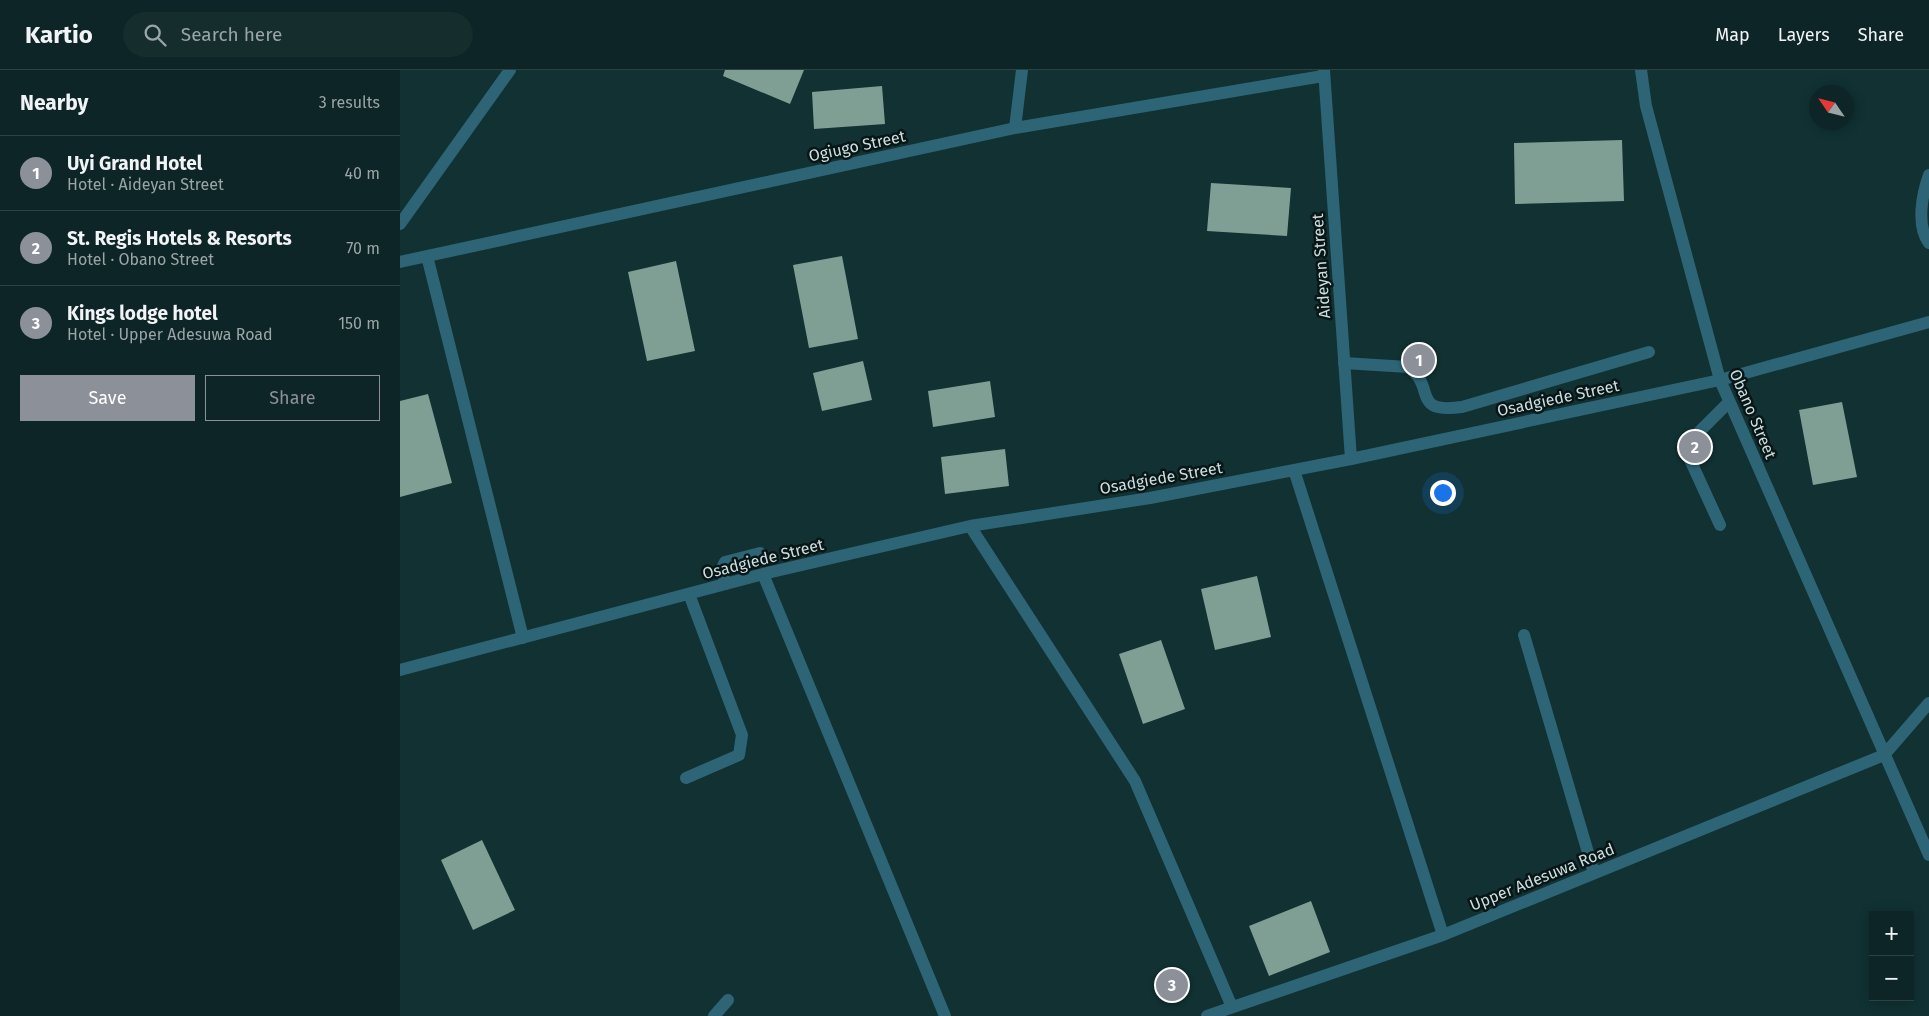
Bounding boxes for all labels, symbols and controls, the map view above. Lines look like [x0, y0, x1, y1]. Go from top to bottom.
search box [123, 12, 473, 57]
text: Kartio [25, 21, 93, 49]
icon: search [141, 21, 169, 49]
text: Search here [181, 23, 282, 46]
text: Map [1715, 24, 1750, 46]
text: Layers [1778, 24, 1830, 46]
text: Share [1858, 24, 1904, 46]
north arrow [1809, 85, 1854, 130]
text: Nearby [20, 90, 88, 116]
text: 3 results [319, 93, 380, 112]
street label: Ogiugo Street [807, 126, 907, 166]
text: Uyi Grand Hotel [67, 152, 202, 175]
text: 1 [32, 164, 40, 183]
text: 40 m [345, 164, 380, 183]
text: Hotel · Aideyan Street [67, 175, 224, 194]
street label: Aideyan Street [1308, 213, 1334, 319]
text: St. Regis Hotels & Resorts [67, 227, 292, 250]
text: 2 [32, 239, 40, 258]
text: 70 m [346, 239, 380, 258]
text: Hotel · Obano Street [67, 250, 214, 269]
text: Kings lodge hotel [67, 302, 218, 325]
text: 3 [32, 314, 40, 333]
text: 150 m [338, 314, 380, 333]
text: Hotel · Upper Adesuwa Road [67, 325, 273, 344]
pin: 1 [1403, 341, 1435, 379]
street label: Obano Street [1726, 366, 1780, 462]
button: Save [20, 375, 195, 421]
button: Share [205, 375, 380, 421]
street label: Osadgiede Street [1495, 376, 1621, 420]
pin: 2 [1679, 428, 1711, 466]
street label: Osadgiede Street [1098, 458, 1224, 498]
your location [1430, 480, 1456, 506]
street label: Osadgiede Street [700, 535, 826, 583]
street label: Upper Adesuwa Road [1467, 839, 1617, 915]
map controls [1869, 911, 1914, 1001]
button: + [1869, 911, 1914, 956]
button: − [1869, 956, 1914, 1001]
pin: 3 [1156, 966, 1188, 1004]

